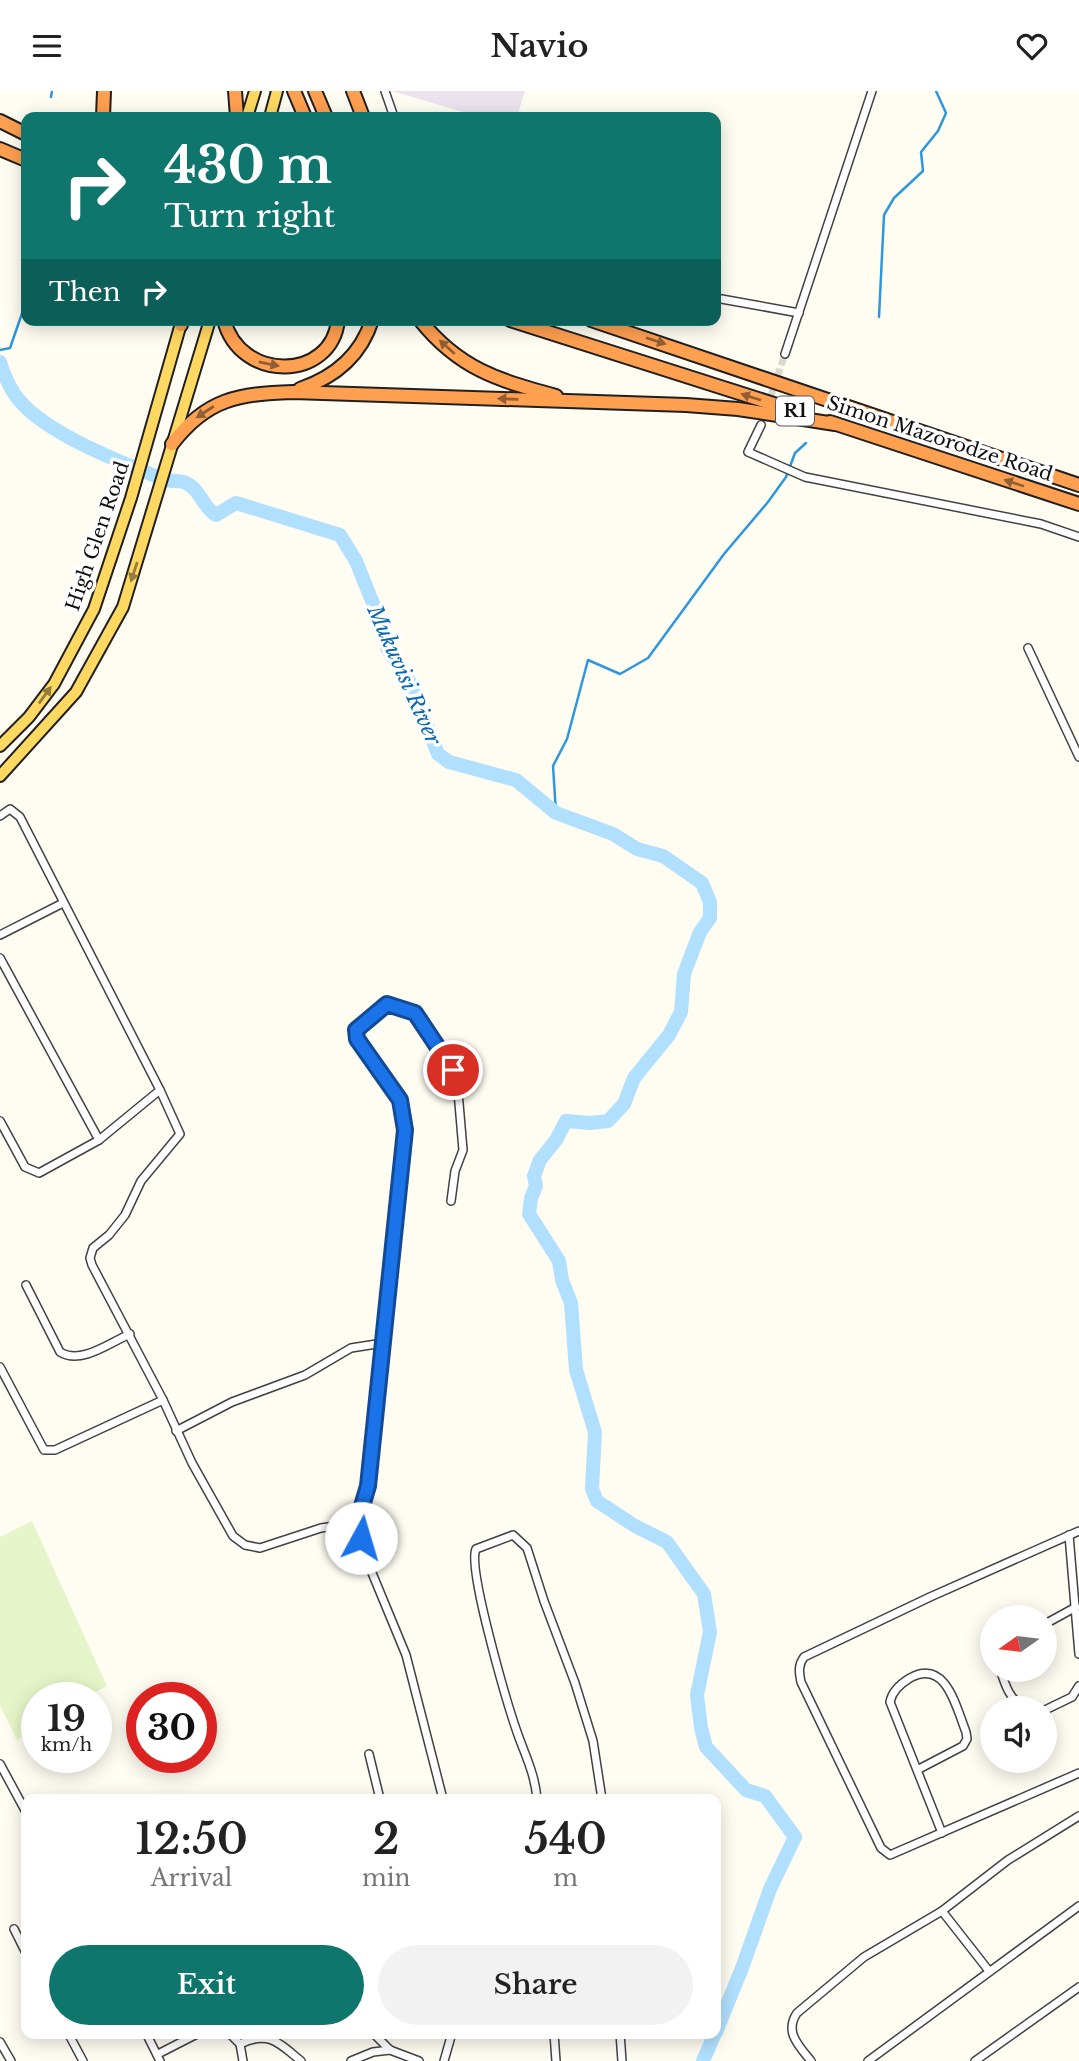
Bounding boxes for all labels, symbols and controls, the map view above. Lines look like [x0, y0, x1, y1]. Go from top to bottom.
text: Navio [490, 26, 589, 66]
icon: menu [28, 27, 66, 65]
icon: heart [1013, 27, 1051, 65]
text: 430 m [164, 135, 332, 196]
icon: right [49, 140, 140, 231]
text: Turn right [164, 196, 335, 236]
icon: right [135, 273, 173, 311]
text: Then [49, 276, 121, 308]
one-way arrow [646, 337, 667, 347]
one-way arrow [439, 340, 456, 356]
one-way arrow [258, 359, 280, 370]
one-way arrow [741, 391, 762, 401]
street label: Simon Mazorodze Road [824, 391, 1056, 486]
one-way arrow [497, 393, 519, 405]
road number: R1 [776, 397, 814, 425]
one-way arrow [195, 406, 215, 419]
street label: High Glen Road [61, 458, 134, 614]
one-way arrow [1003, 477, 1024, 488]
one-way arrow [128, 561, 139, 582]
water label: Mukuvisi River [361, 600, 447, 750]
one-way arrow [38, 686, 52, 704]
pin [423, 1040, 483, 1100]
icon: arrive [434, 1051, 472, 1089]
position arrow [324, 1501, 398, 1575]
north arrow [980, 1605, 1057, 1682]
map controls [980, 1605, 1057, 1773]
speed limit sign: 30 [126, 1682, 217, 1773]
button: sound [980, 1696, 1057, 1773]
text: 19 [47, 1697, 86, 1740]
text: km/h [41, 1734, 92, 1756]
text: 12:50 [135, 1813, 248, 1865]
text: 2 [373, 1813, 400, 1865]
text: 540 [524, 1813, 607, 1865]
text: Arrival [151, 1864, 232, 1892]
text: min [362, 1864, 410, 1892]
text: m [553, 1864, 578, 1892]
button: Exit [49, 1945, 364, 2025]
button: Share [378, 1945, 693, 2025]

